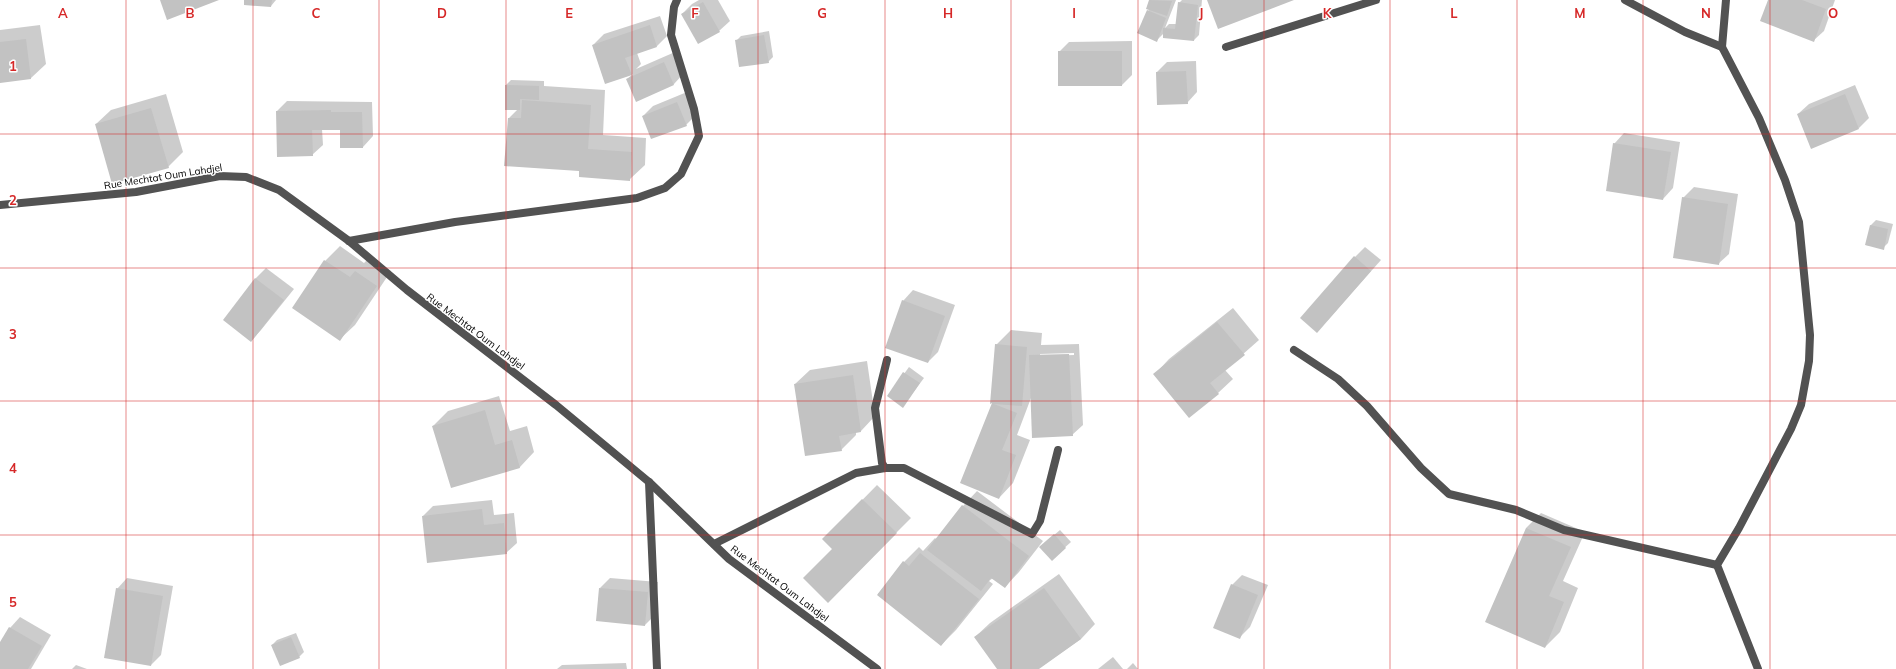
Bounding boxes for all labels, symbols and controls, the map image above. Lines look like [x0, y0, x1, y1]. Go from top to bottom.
text: A [58, 5, 68, 21]
text: B [186, 5, 195, 21]
text: C [312, 5, 321, 21]
text: D [437, 5, 447, 21]
text: E [565, 5, 573, 21]
text: F [691, 5, 699, 21]
text: G [817, 5, 827, 21]
text: H [943, 5, 953, 21]
text: I [1072, 5, 1076, 21]
text: J [1199, 5, 1203, 21]
text: K [1323, 5, 1333, 21]
text: L [1450, 5, 1458, 21]
text: M [1574, 5, 1586, 21]
text: N [1701, 5, 1711, 21]
text: O [1828, 5, 1838, 21]
text: 1 [9, 58, 17, 74]
street label: Rue Mechtat Oum Lahdjel [103, 161, 223, 192]
text: 2 [9, 192, 17, 208]
street label: Rue Mechtat Oum Lahdjel [424, 290, 527, 373]
text: 3 [9, 326, 17, 342]
text: 4 [9, 460, 17, 476]
street label: Rue Mechtat Oum Lahdjel [728, 542, 831, 625]
text: 5 [9, 594, 17, 610]

